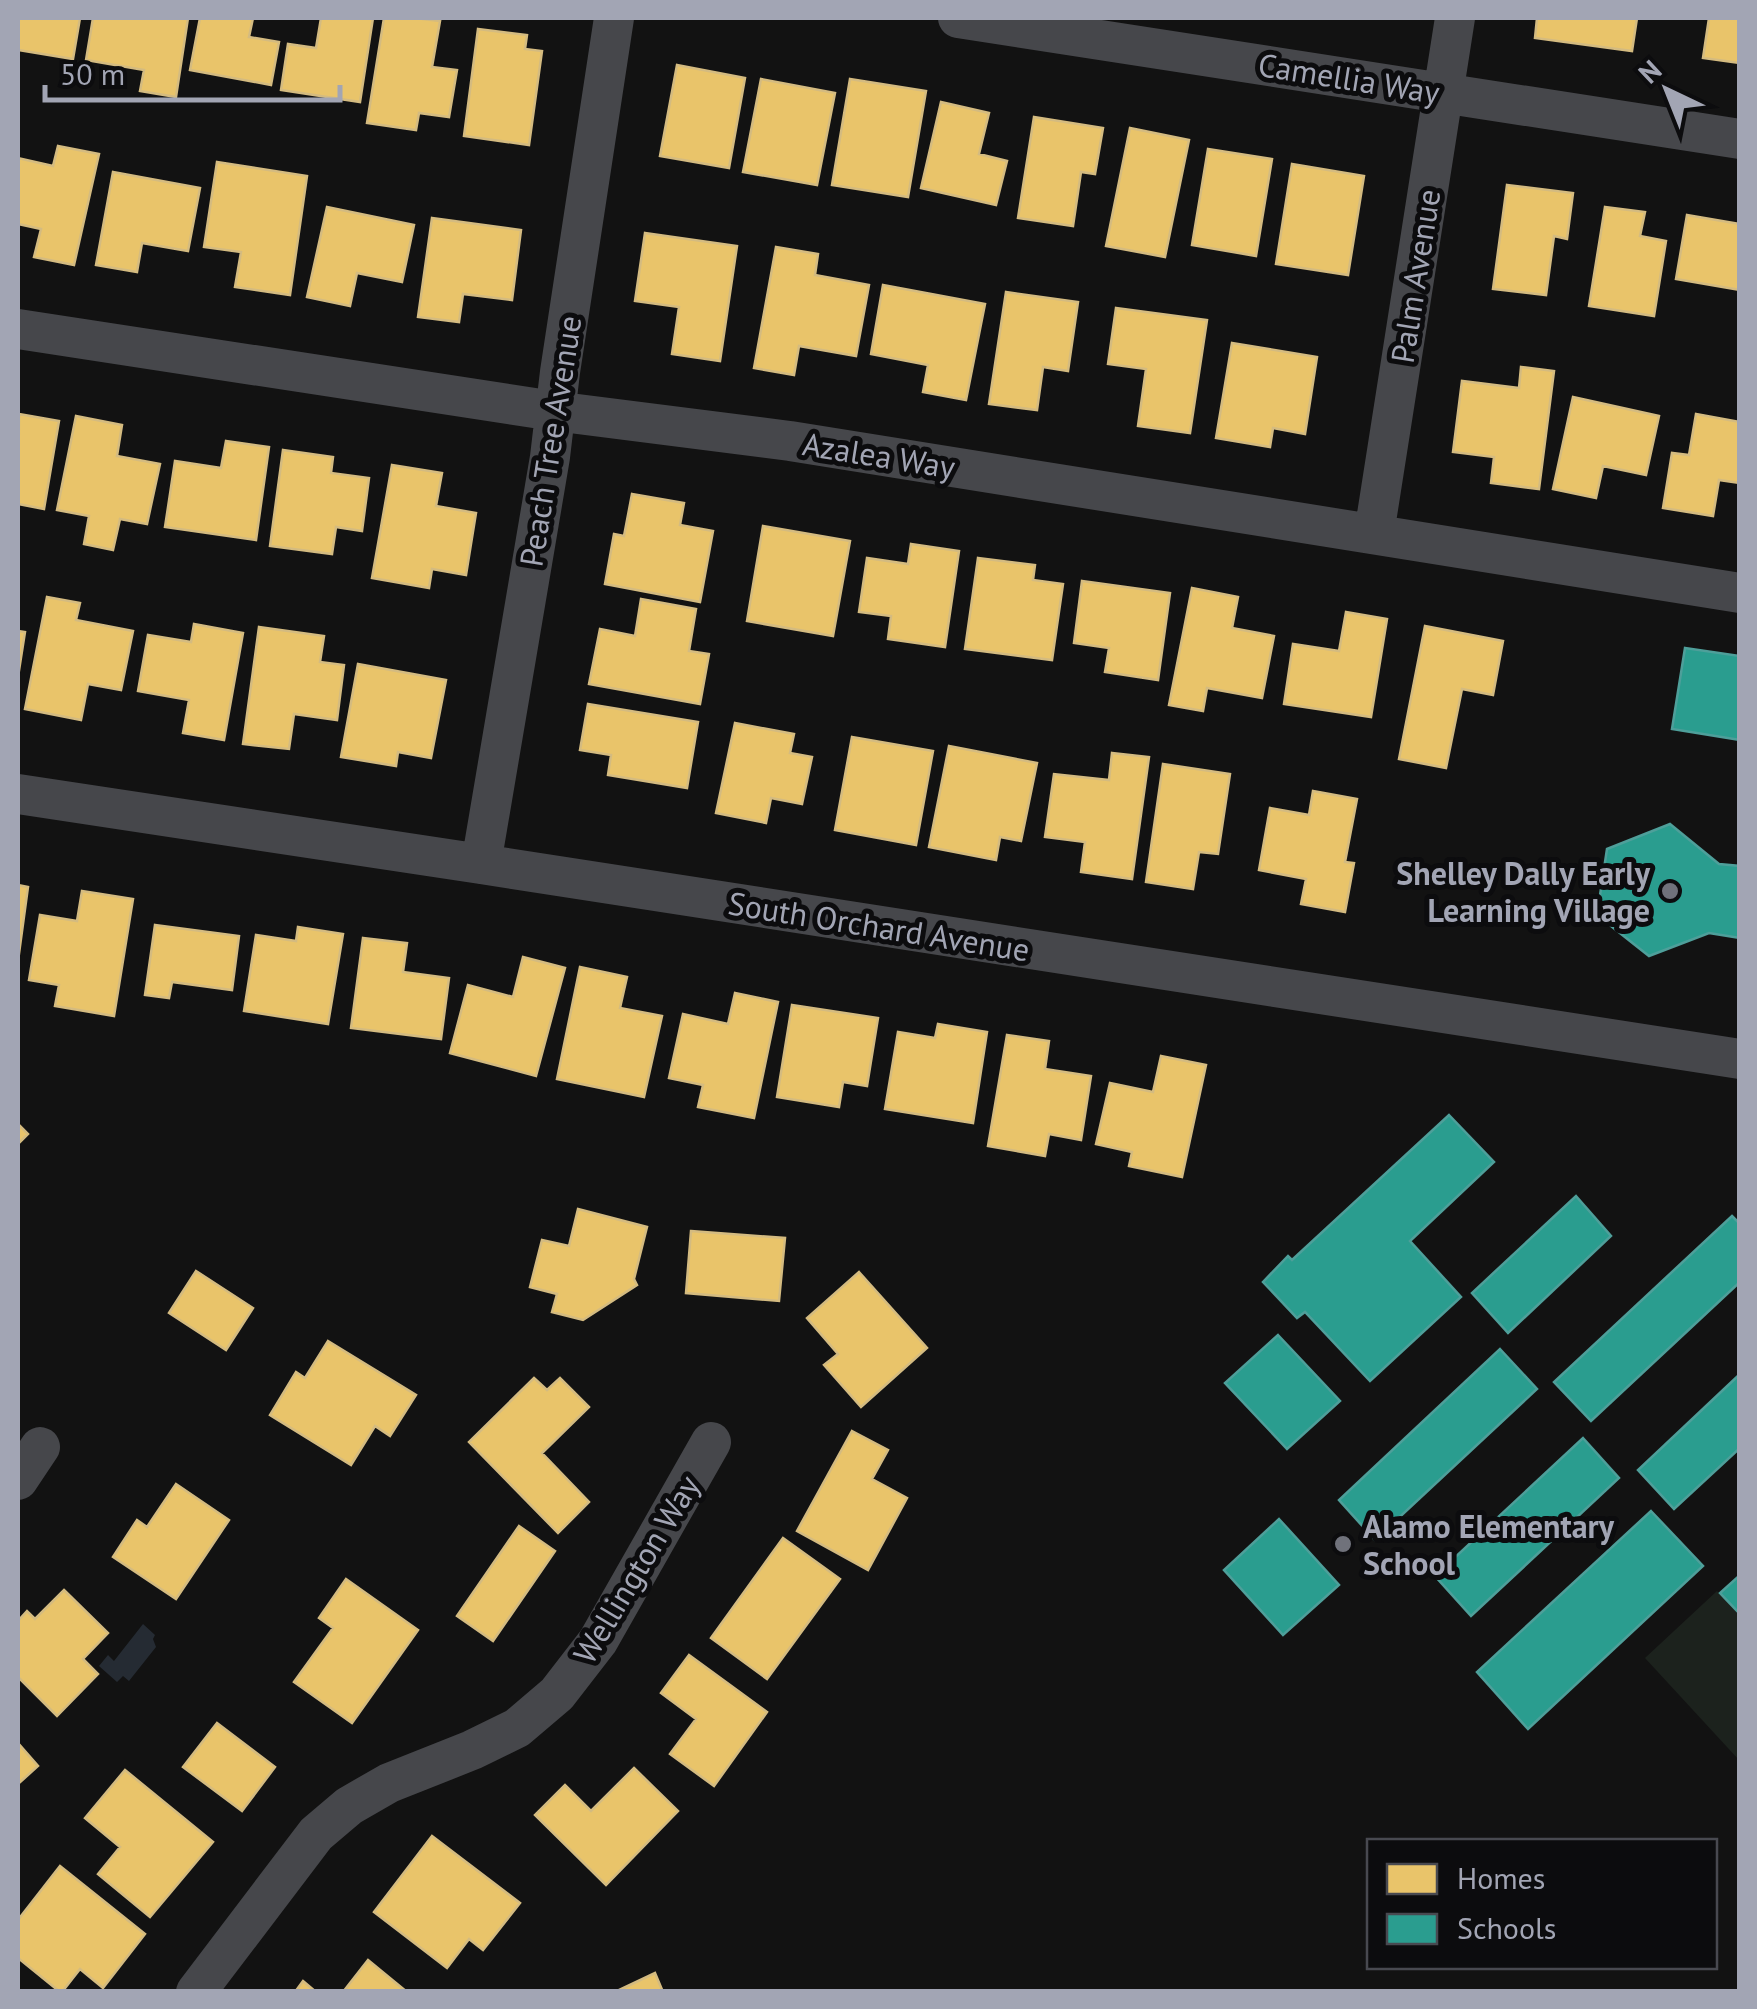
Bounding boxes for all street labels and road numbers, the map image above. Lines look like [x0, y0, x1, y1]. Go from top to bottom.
street label: Camellia Way [1255, 43, 1443, 113]
street label: Palm Avenue [1381, 186, 1449, 366]
street label: Peach Tree Avenue [509, 313, 591, 569]
street label: Azalea Way [800, 422, 958, 488]
street label: South Orchard Avenue [725, 881, 1033, 971]
street label: Wellington Way [563, 1467, 709, 1671]

